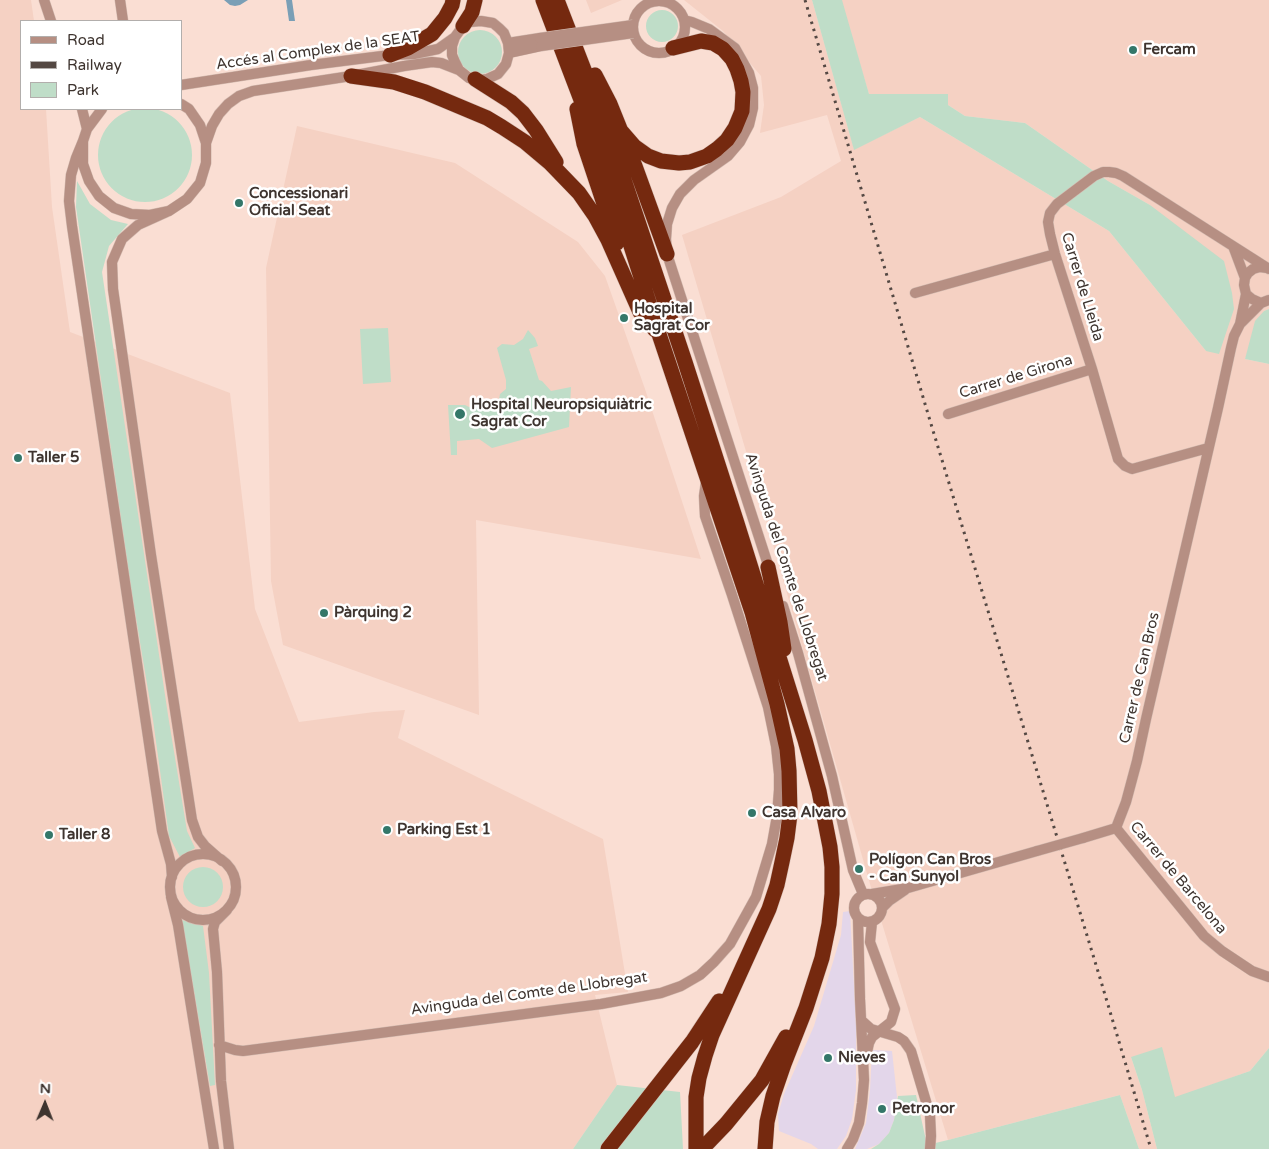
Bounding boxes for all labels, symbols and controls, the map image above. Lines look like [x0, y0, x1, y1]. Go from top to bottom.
legend [20, 20, 182, 110]
street label: Accés al Complex de la SEAT [215, 28, 421, 74]
text: Road [67, 31, 105, 49]
place label: Fercam [1143, 41, 1196, 59]
marker: Fercam [1127, 44, 1139, 56]
text: Railway [67, 56, 122, 74]
text: Park [67, 81, 99, 99]
place label: Concessionari Oficial Seat [249, 185, 348, 220]
marker: Concessionari Oficial Seat [233, 197, 245, 209]
street label: Carrer de Lleida [1057, 231, 1107, 343]
place label: Hospital Sagrat Cor [634, 300, 710, 335]
marker: Hospital Sagrat Cor [618, 312, 630, 324]
street label: Carrer de Girona [957, 351, 1075, 403]
place label: Hospital Neuropsiquiàtric Sagrat Cor [471, 396, 652, 431]
marker: Hospital Neuropsiquiàtric Sagrat Cor [453, 407, 467, 421]
place label: Taller 5 [28, 449, 79, 467]
street label: Avinguda del Comte de Llobregat [741, 451, 831, 683]
marker: Taller 5 [12, 452, 24, 464]
place label: Pàrquing 2 [334, 604, 412, 622]
marker: Pàrquing 2 [318, 607, 330, 619]
street label: Carrer de Can Bros [1116, 611, 1164, 745]
place label: Casa Alvaro [762, 804, 846, 822]
marker: Casa Alvaro [746, 807, 758, 819]
street label: Carrer de Barcelona [1126, 818, 1230, 938]
place label: Parking Est 1 [397, 821, 491, 839]
marker: Parking Est 1 [381, 824, 393, 836]
place label: Taller 8 [59, 826, 110, 844]
marker: Taller 8 [43, 829, 55, 841]
place label: Polígon Can Bros - Can Sunyol [869, 851, 991, 886]
marker: Polígon Can Bros - Can Sunyol [853, 863, 865, 875]
street label: Avinguda del Comte de Llobregat [410, 968, 648, 1020]
place label: Nieves [838, 1049, 886, 1067]
marker: Nieves [822, 1052, 834, 1064]
north arrow [20, 1079, 70, 1129]
text: N [39, 1080, 51, 1097]
place label: Petronor [892, 1100, 955, 1118]
marker: Petronor [876, 1103, 888, 1115]

